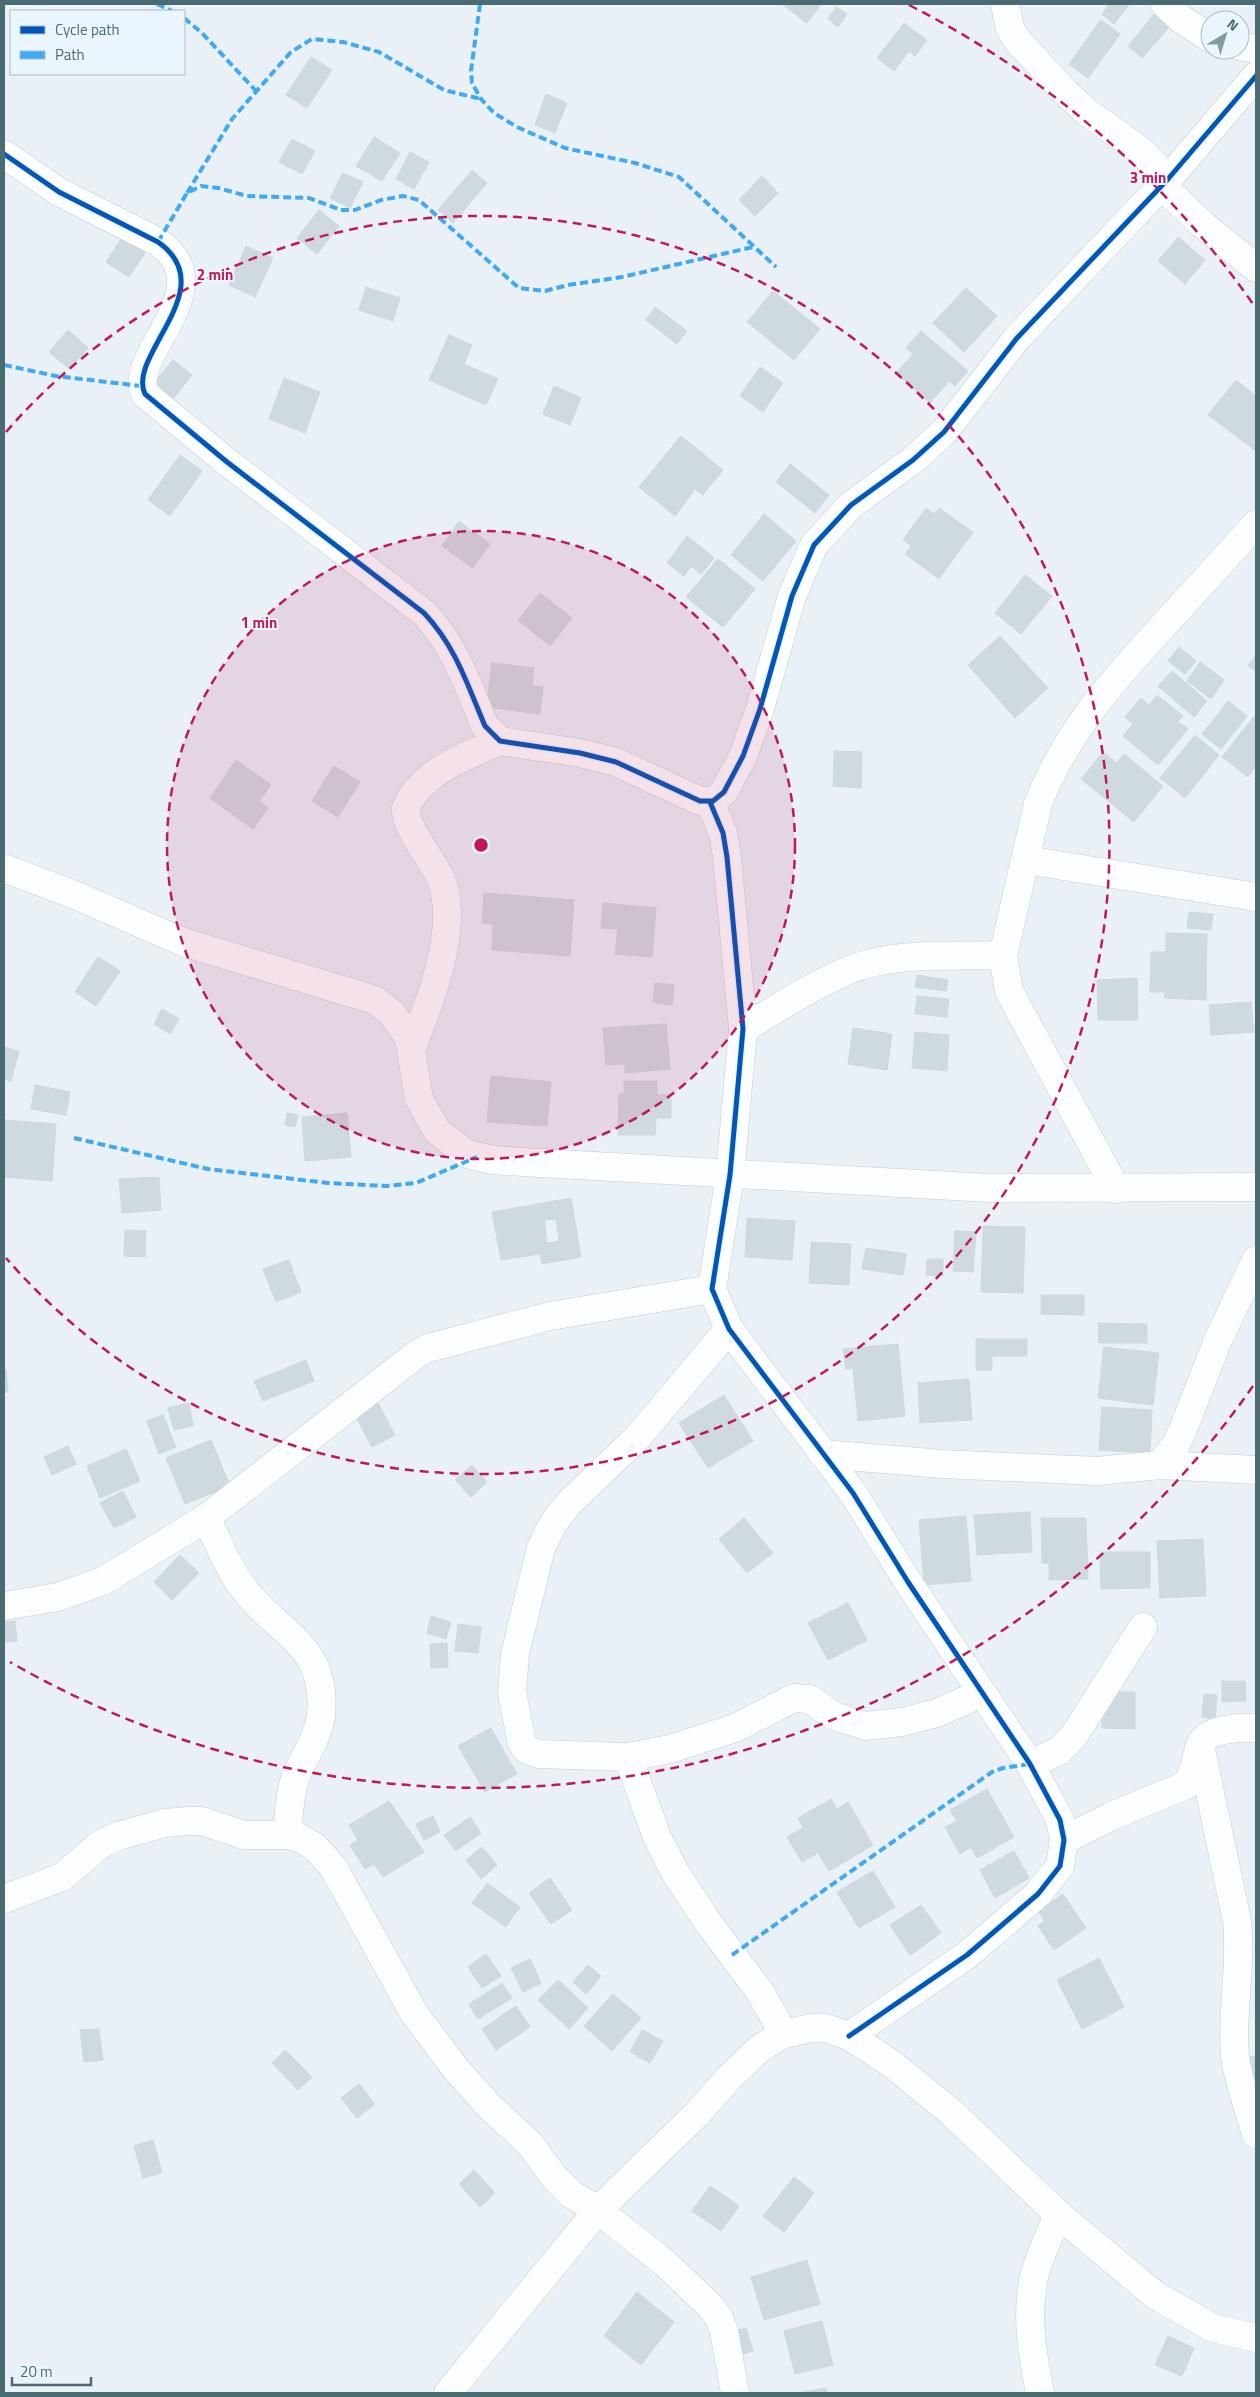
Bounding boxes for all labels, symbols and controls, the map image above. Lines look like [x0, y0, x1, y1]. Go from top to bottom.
legend [10, 10, 185, 75]
north arrow [1200, 10, 1250, 60]
text: N [1223, 13, 1244, 36]
text: Cycle path [55, 18, 120, 41]
text: Path [55, 43, 85, 66]
text: 3 min [1130, 166, 1166, 189]
text: 2 min [197, 263, 233, 286]
text: 1 min [241, 611, 277, 634]
centre of rings [472, 836, 490, 854]
scale bar [12, 2354, 91, 2386]
text: 20 m [20, 2360, 53, 2383]

